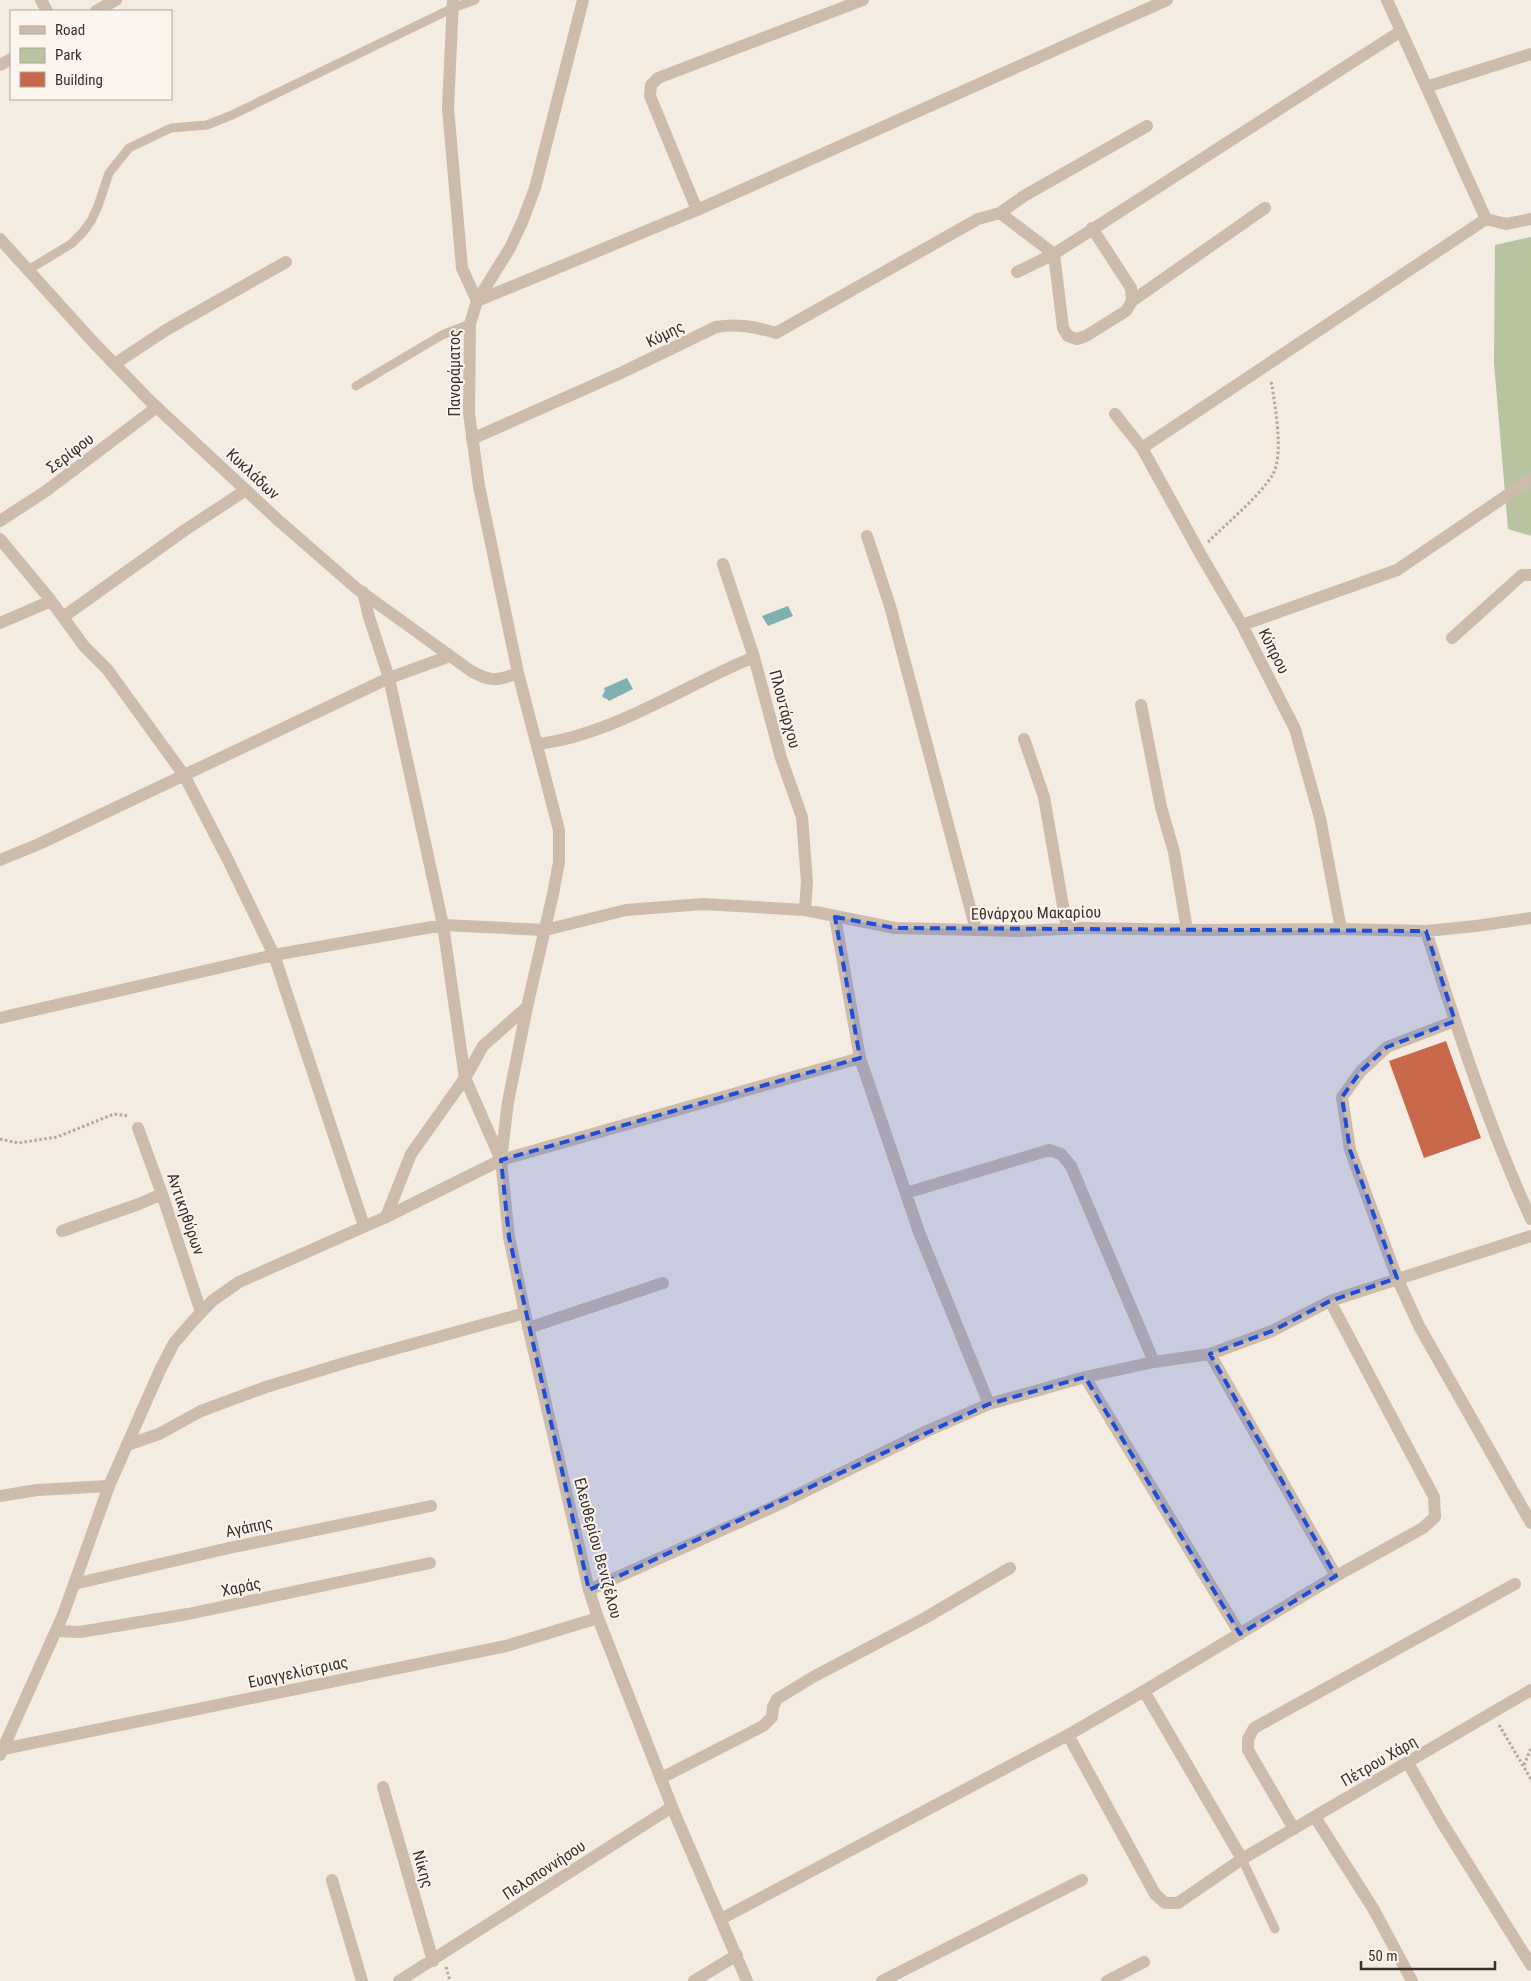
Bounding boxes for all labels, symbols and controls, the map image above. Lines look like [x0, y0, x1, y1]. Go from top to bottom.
legend [10, 10, 172, 100]
text: Road [55, 21, 85, 39]
text: Park [55, 46, 82, 64]
text: Building [55, 71, 103, 89]
street label: Κύμης [643, 317, 687, 351]
street label: Πανοράματος [445, 329, 464, 417]
street label: Σερίφου [43, 429, 97, 477]
street label: Κυκλάδων [222, 445, 284, 504]
street label: Κύπρου [1255, 625, 1293, 677]
street label: Πλουτάρχου [765, 668, 805, 750]
street label: Εθνάρχου Μακαρίου [971, 902, 1101, 924]
street label: Αντικηθύρων [163, 1170, 209, 1258]
street label: Ελευθερίου Βενιζέλου [570, 1476, 626, 1620]
street label: Αγάπης [224, 1513, 274, 1541]
street label: Χαράς [219, 1574, 263, 1600]
street label: Ευαγγελίστριας [246, 1652, 350, 1692]
street label: Πέτρου Χάρη [1338, 1732, 1420, 1790]
street label: Πελοποννήσου [499, 1836, 589, 1904]
street label: Νίκης [409, 1848, 437, 1890]
scale bar [1361, 1938, 1495, 1970]
text: 50 m [1368, 1947, 1398, 1965]

